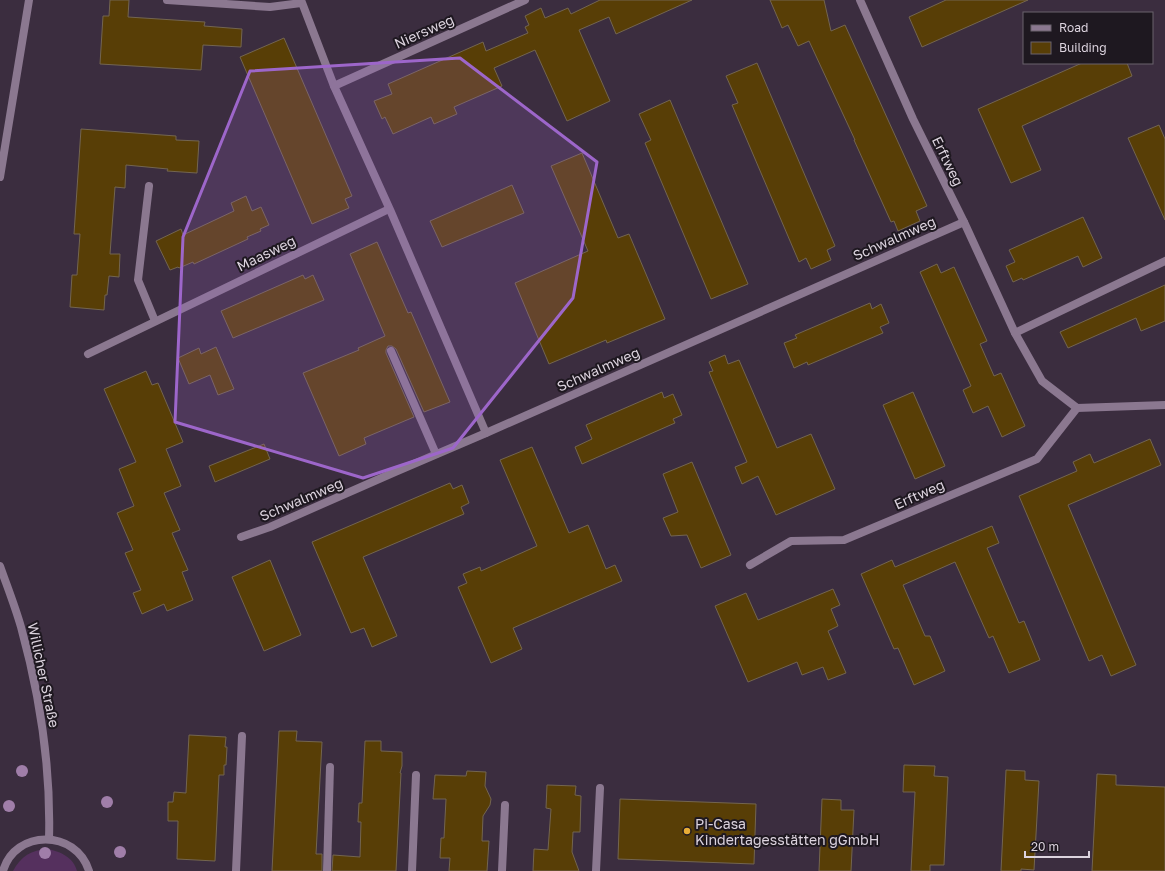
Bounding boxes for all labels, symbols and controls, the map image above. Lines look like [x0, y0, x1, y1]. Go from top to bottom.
street label: Niersweg [392, 10, 456, 52]
legend [1023, 12, 1153, 64]
text: Road [1059, 20, 1088, 35]
text: Building [1059, 40, 1107, 55]
street label: Erftweg [929, 133, 967, 189]
street label: Schwalmweg [850, 212, 938, 264]
street label: Maasweg [234, 232, 298, 274]
street label: Schwalmweg [554, 343, 642, 395]
street label: Schwalmweg [257, 474, 345, 524]
street label: Erftweg [891, 475, 947, 513]
street label: Willicher Straße [25, 621, 63, 729]
place label: Pi-Casa Kindertagesstätten gGmbH [695, 815, 879, 848]
marker: Pi-Casa Kindertagesstätten gGmbH [682, 826, 692, 836]
scale bar [1025, 833, 1089, 859]
text: 20 m [1031, 839, 1059, 854]

